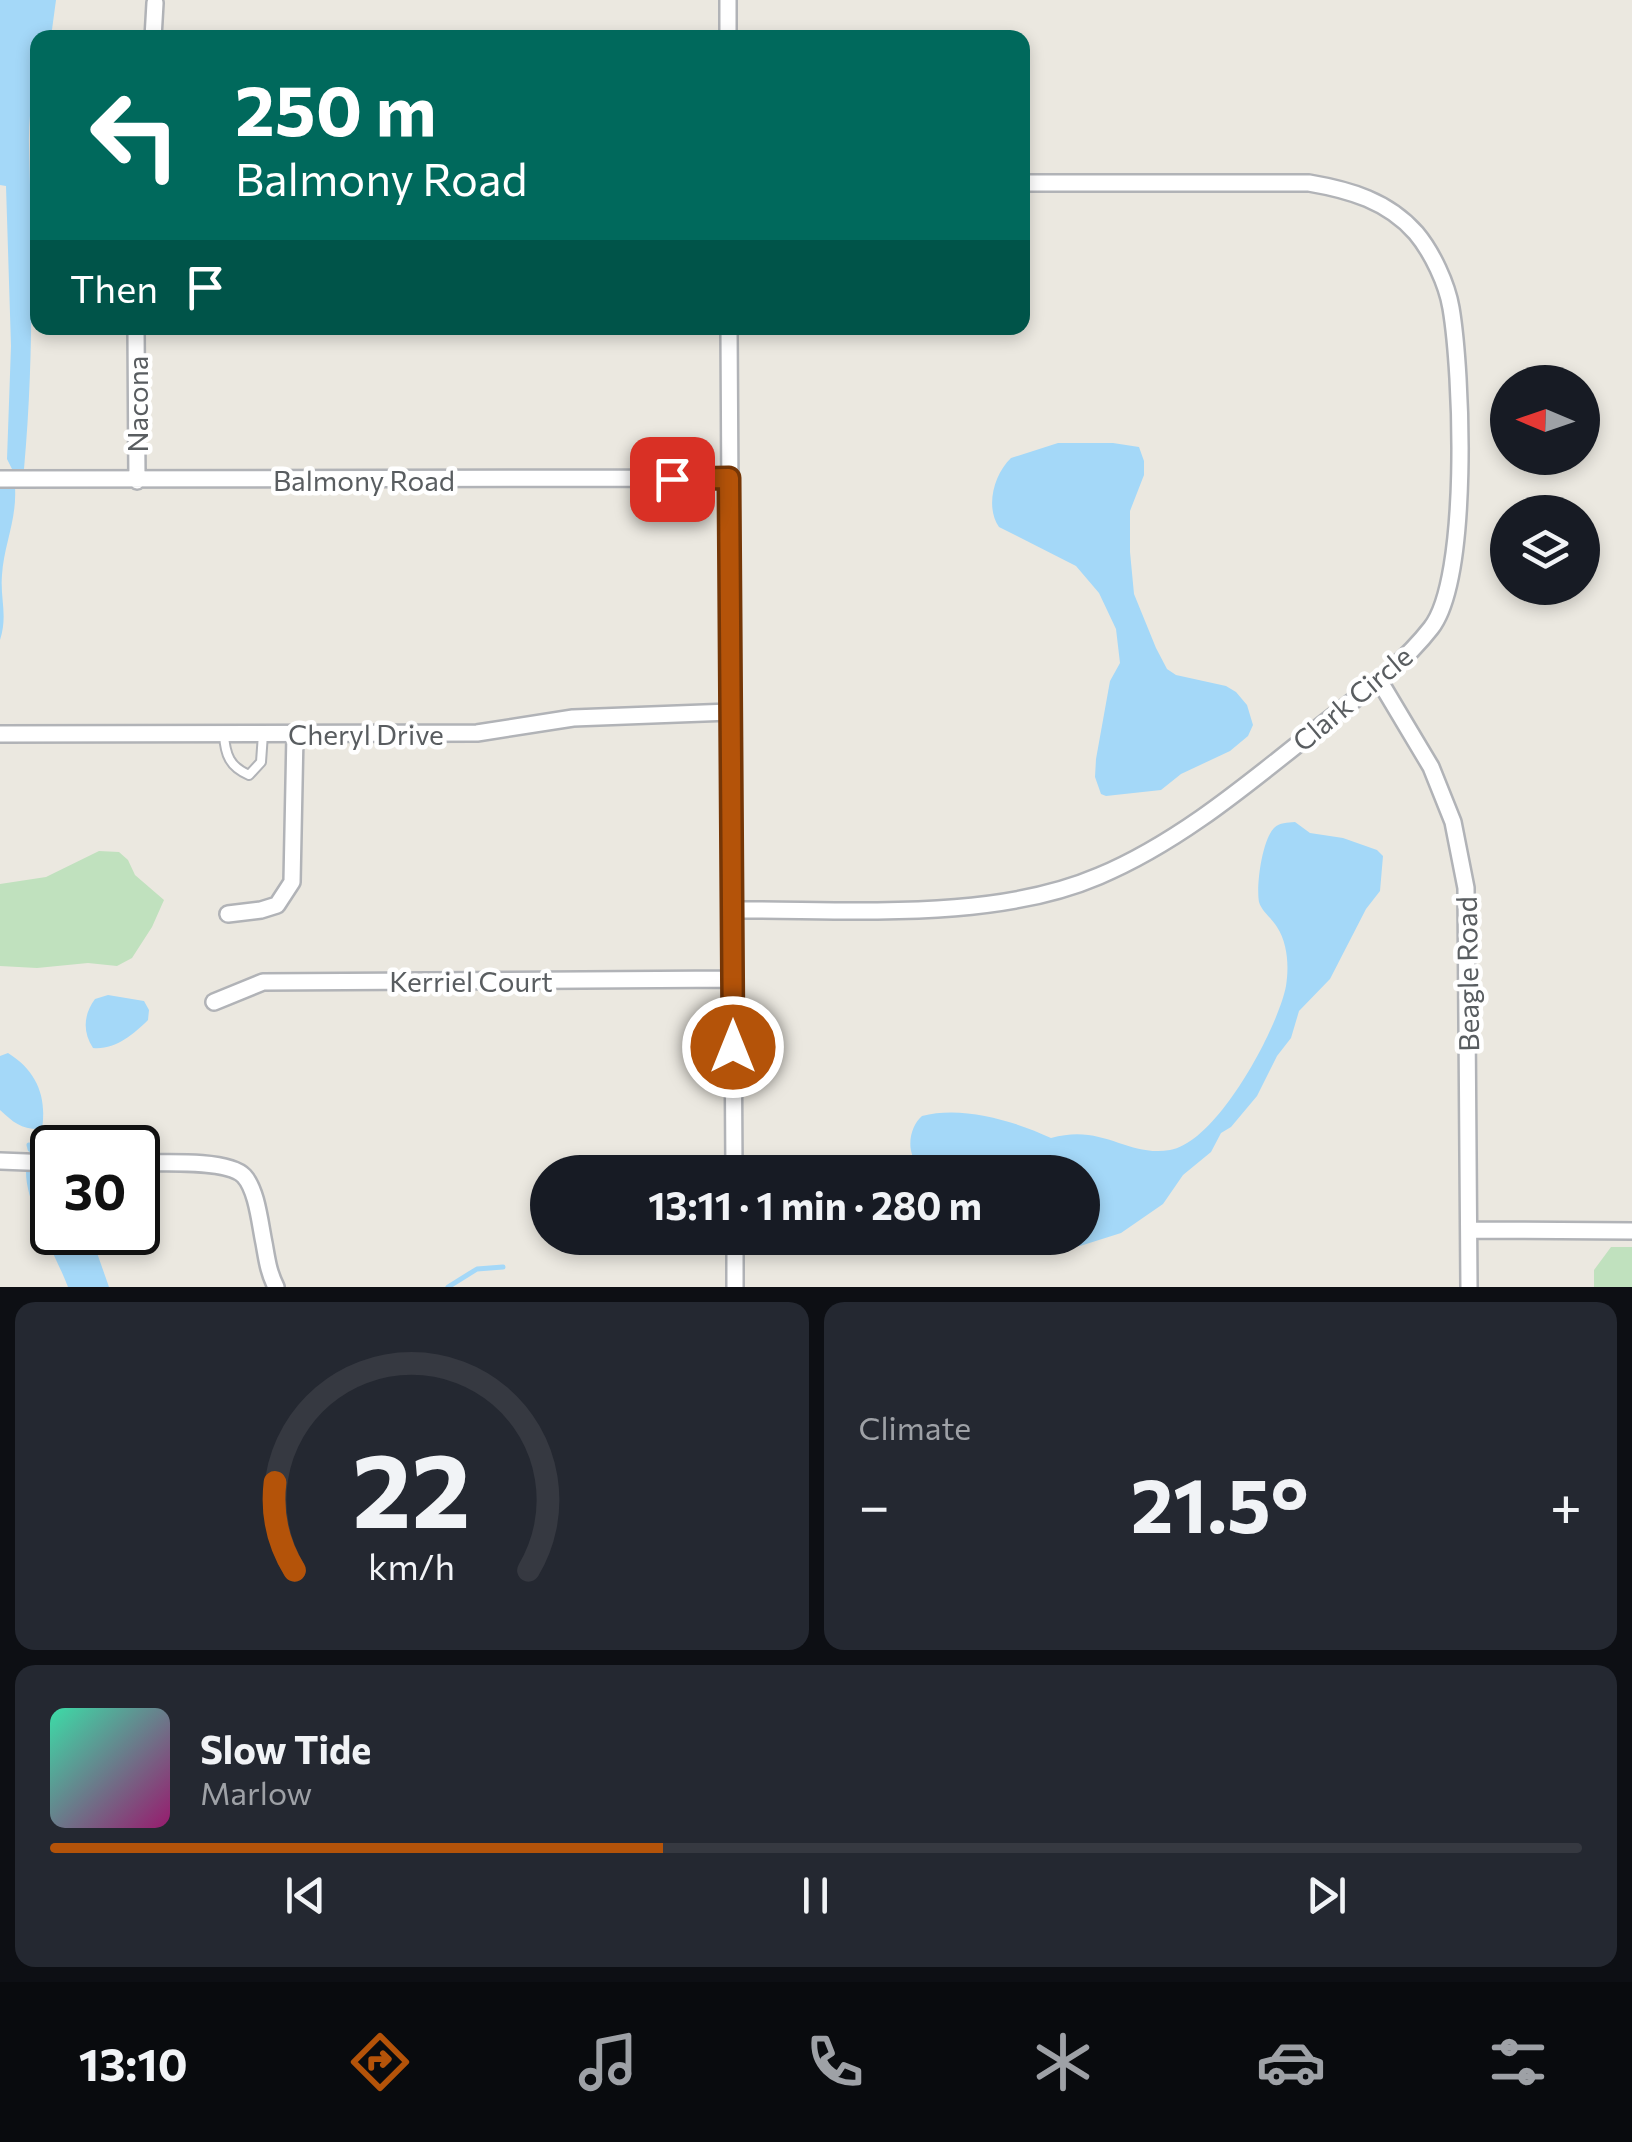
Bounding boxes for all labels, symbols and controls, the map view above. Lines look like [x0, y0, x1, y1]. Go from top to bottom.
text: 250 m [235, 65, 437, 150]
icon: left [70, 70, 200, 200]
text: Balmony Road [235, 150, 527, 205]
icon: arrive [178, 260, 233, 315]
text: Then [70, 264, 158, 311]
street label: Nacona [120, 355, 154, 453]
north arrow [1490, 365, 1600, 475]
map controls [1490, 365, 1600, 605]
pin [630, 437, 715, 522]
icon: arrive [645, 452, 700, 507]
street label: Balmony Road [273, 463, 455, 497]
button: layers [1490, 495, 1600, 605]
street label: Clark Circle [1285, 638, 1419, 758]
street label: Cheryl Drive [288, 717, 444, 751]
street label: Beagle Road [1449, 896, 1485, 1052]
street label: Kerriel Court [389, 964, 553, 998]
position arrow [681, 995, 785, 1099]
speed limit sign: 30 [30, 1125, 160, 1255]
text: 13:11 · 1 min · 280 m [648, 1181, 982, 1228]
text: Climate [859, 1407, 971, 1447]
text: 22 [353, 1422, 471, 1549]
text: 21.5° [1131, 1457, 1309, 1548]
text: − [859, 1470, 890, 1537]
text: + [1550, 1470, 1582, 1537]
text: km/h [368, 1544, 455, 1587]
text: Slow Tide [200, 1725, 371, 1772]
text: Marlow [200, 1772, 312, 1812]
icon: previous [278, 1868, 333, 1923]
icon: pause [788, 1868, 843, 1923]
icon: next [1299, 1868, 1354, 1923]
icon: directions [345, 2027, 415, 2097]
icon: music [573, 2027, 643, 2097]
icon: phone [800, 2027, 870, 2097]
icon: climate [1028, 2027, 1098, 2097]
icon: car [1256, 2027, 1326, 2097]
icon: filters [1483, 2027, 1553, 2097]
text: 13:10 [79, 2035, 188, 2090]

